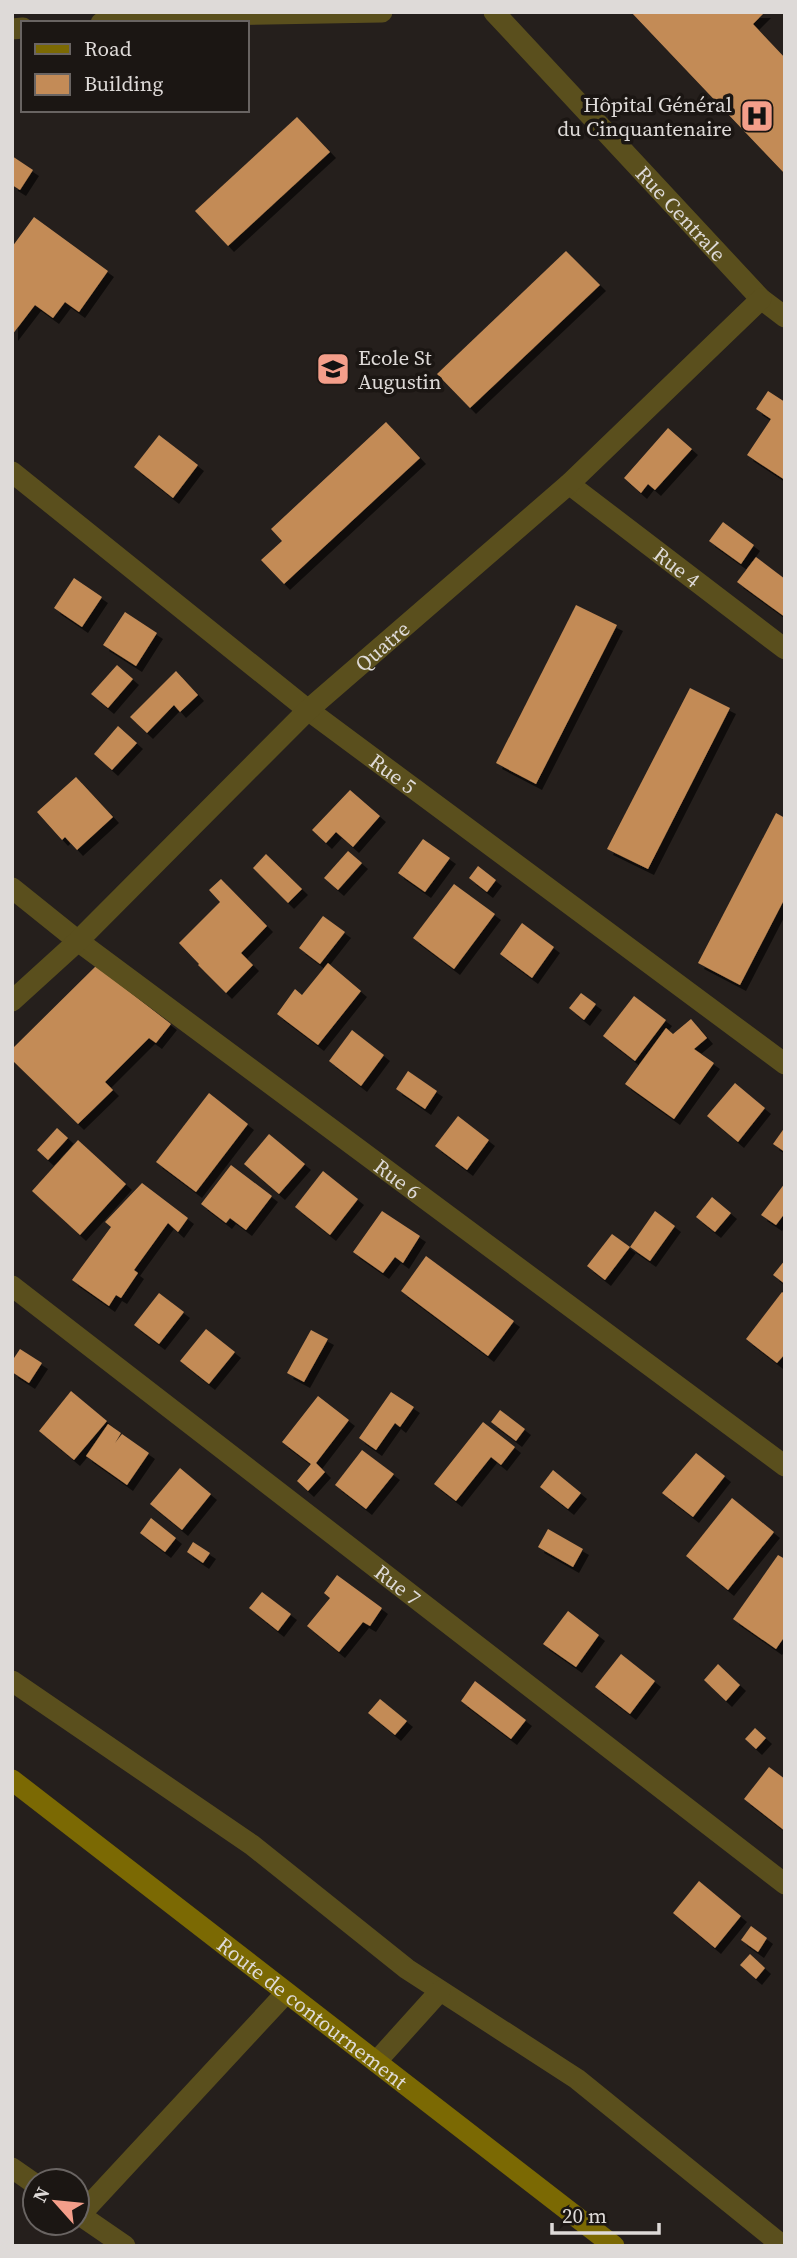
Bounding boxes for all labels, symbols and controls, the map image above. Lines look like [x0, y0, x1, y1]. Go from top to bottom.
legend [21, 21, 248, 112]
text: Road [84, 34, 132, 63]
text: Building [84, 69, 163, 98]
place label: Hôpital Général du Cinquantenaire [557, 90, 732, 143]
hospital icon: Hôpital Général du Cinquantenaire [738, 97, 776, 135]
street label: Rue Centrale [630, 159, 733, 267]
place label: Ecole St Augustin [358, 343, 442, 396]
school or university icon: Ecole St Augustin [314, 350, 352, 388]
street label: Rue 4 [648, 539, 707, 594]
street label: Quatre [348, 614, 416, 678]
street label: Rue 5 [364, 746, 423, 800]
street label: Rue 6 [368, 1151, 427, 1206]
street label: Rue 7 [369, 1557, 427, 1612]
street label: Route de contournement [211, 1930, 414, 2096]
north arrow [21, 2167, 91, 2237]
text: N [26, 2182, 56, 2206]
scale bar [552, 2192, 659, 2236]
text: 20 m [562, 2201, 607, 2230]

